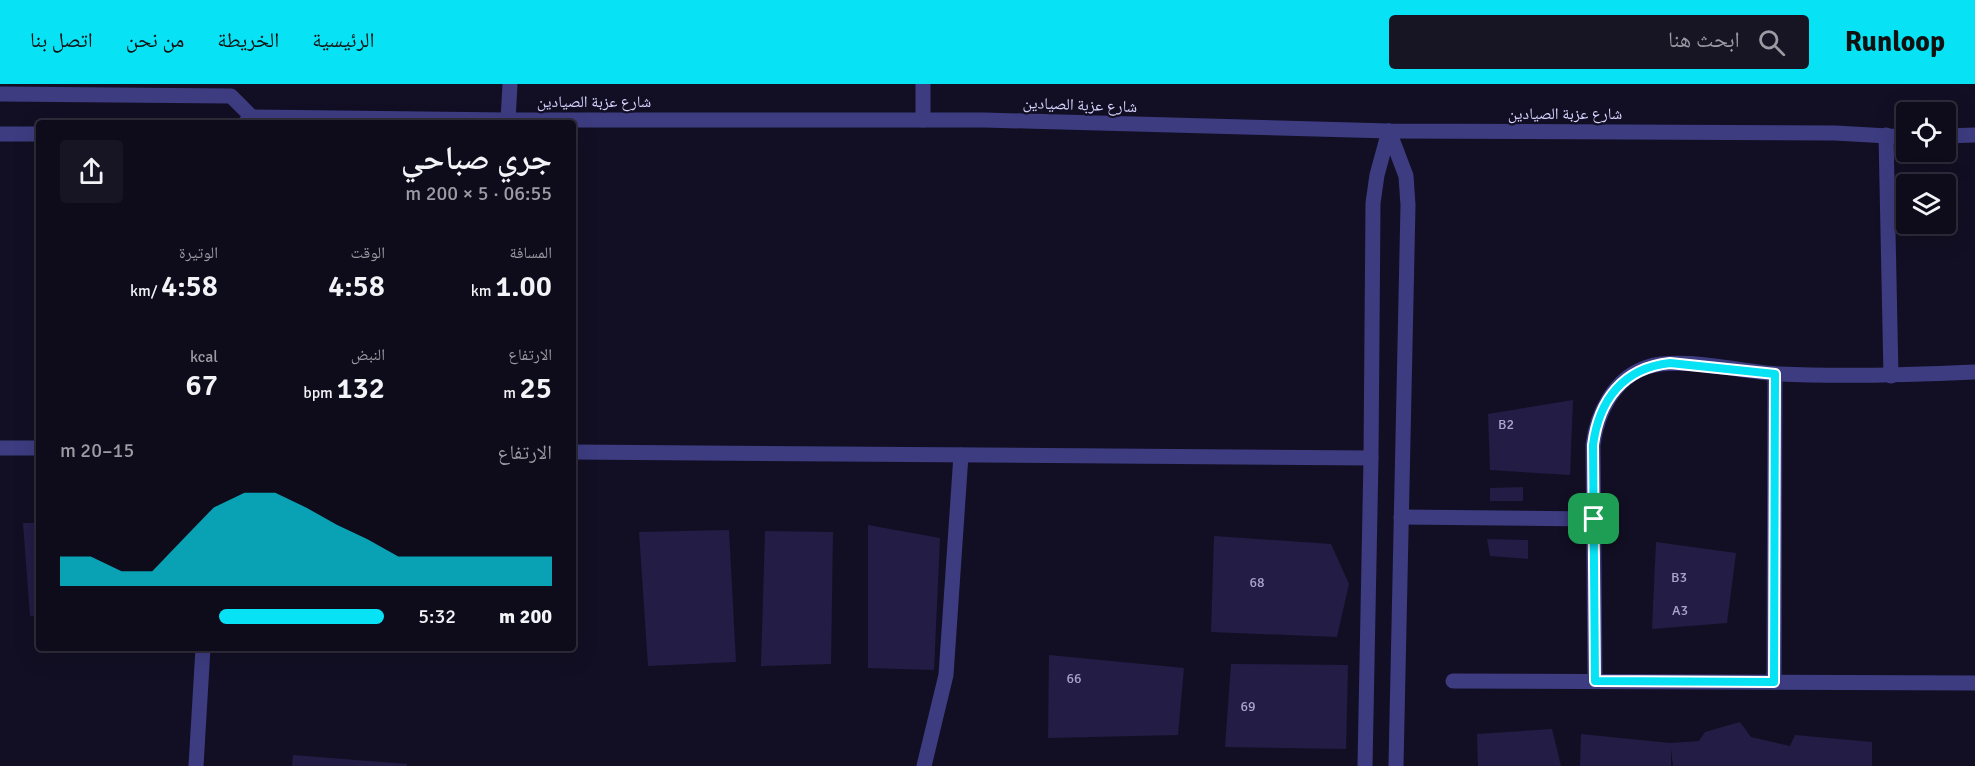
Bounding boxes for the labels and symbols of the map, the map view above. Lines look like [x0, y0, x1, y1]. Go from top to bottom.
street label: شارع عزبة الصيادين [537, 92, 651, 112]
street label: شارع عزبة الصيادين [1022, 93, 1138, 117]
street label: شارع عزبة الصيادين [1508, 104, 1622, 124]
house number: B2 [1498, 416, 1514, 433]
pin [1568, 493, 1619, 544]
house number: B3 [1671, 569, 1687, 586]
house number: 68 [1249, 574, 1265, 591]
house number: A3 [1672, 602, 1688, 619]
house number: 66 [1066, 670, 1082, 687]
house number: 69 [1240, 698, 1256, 715]

